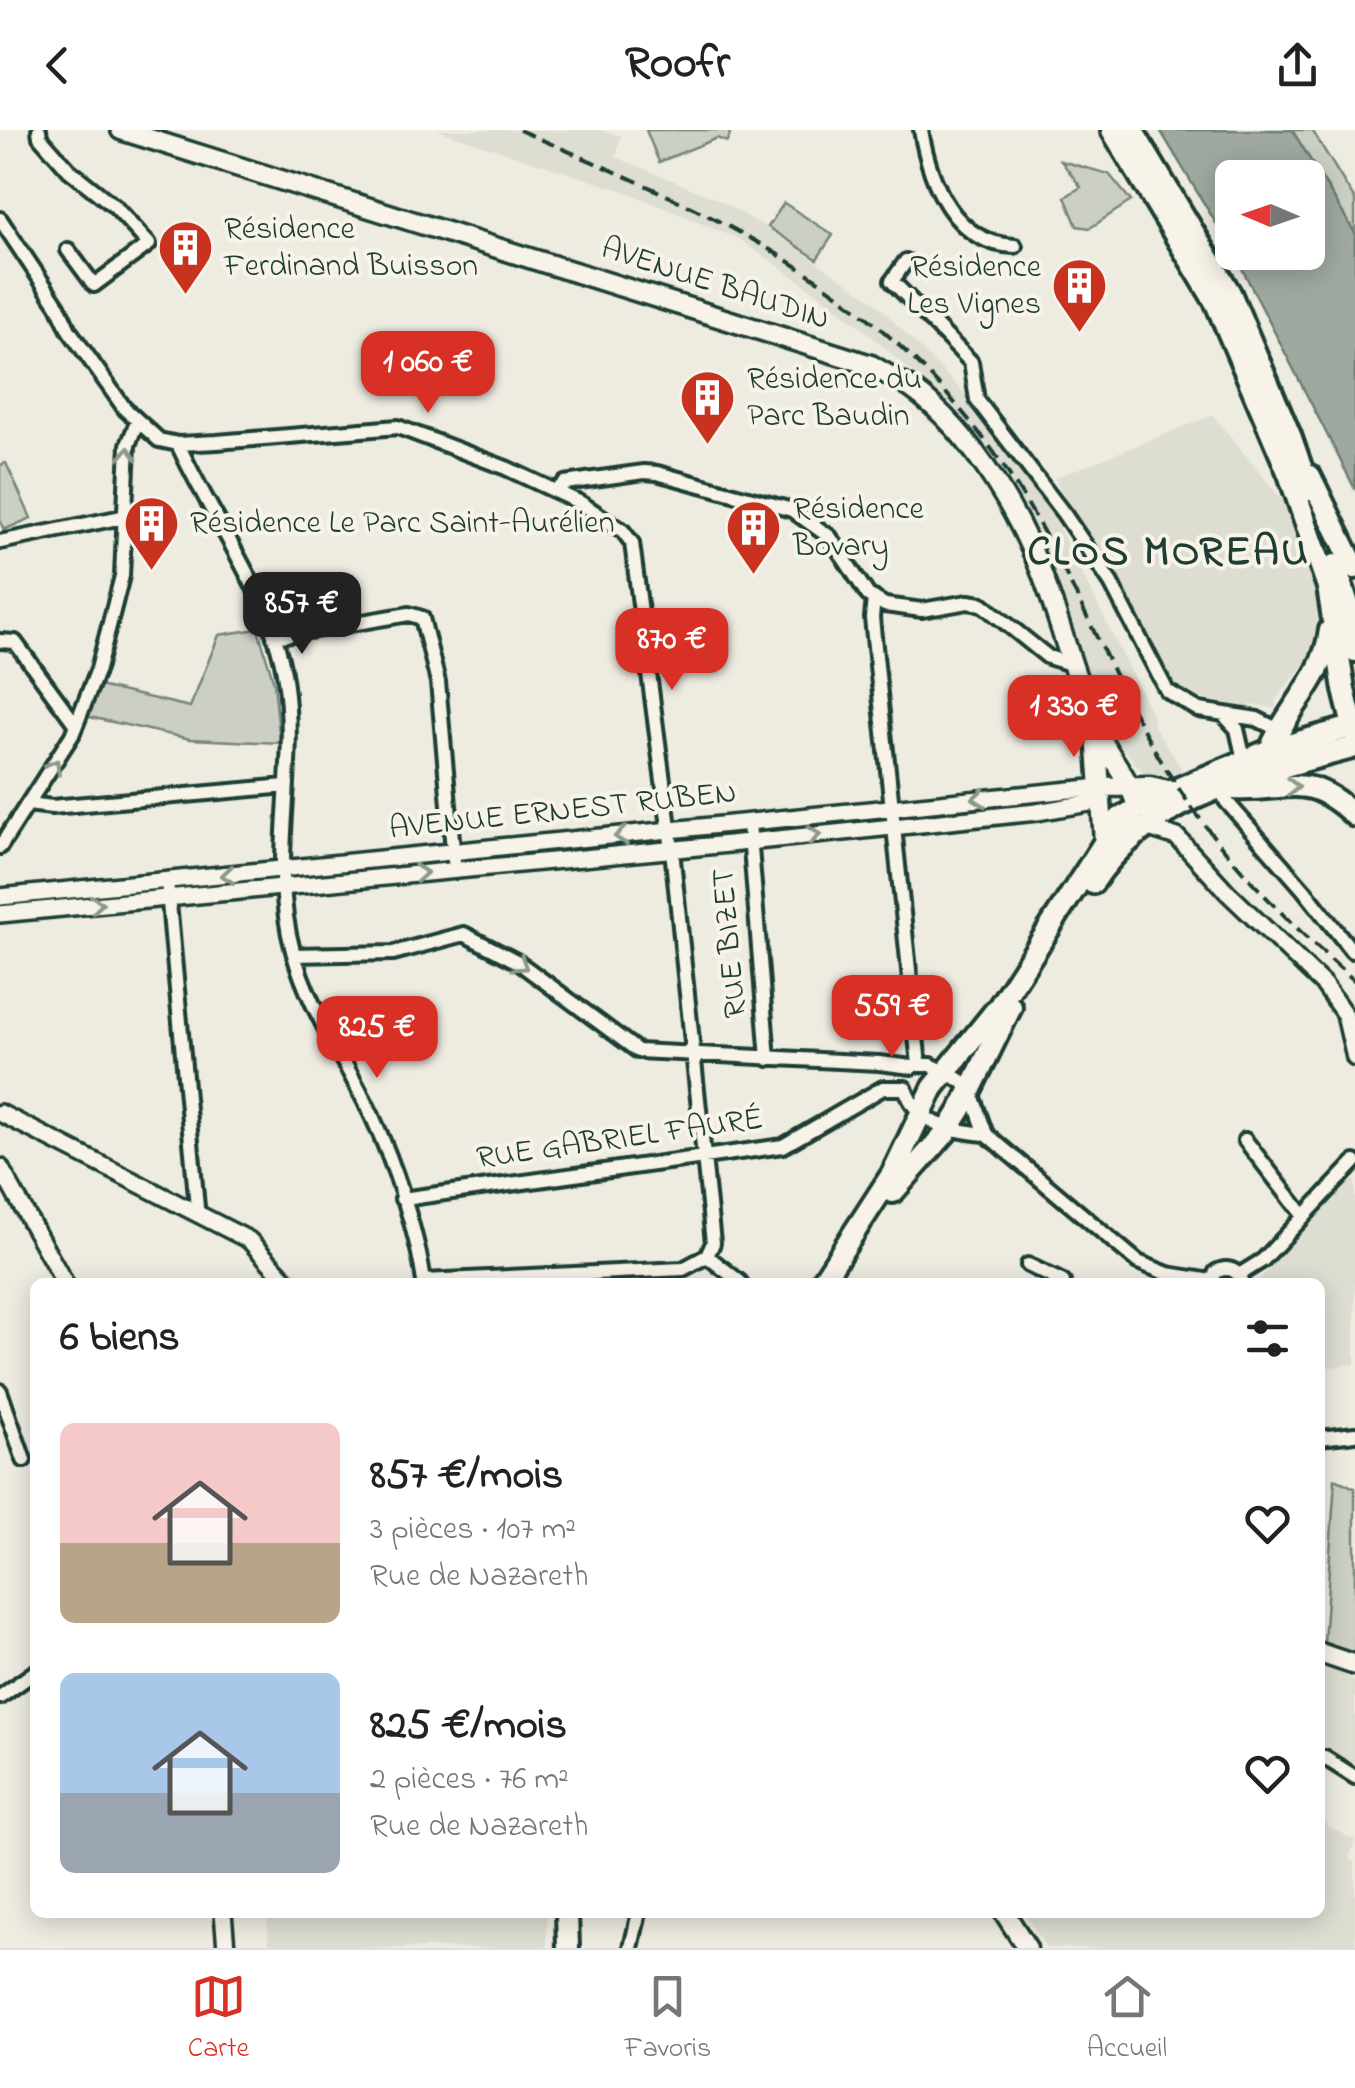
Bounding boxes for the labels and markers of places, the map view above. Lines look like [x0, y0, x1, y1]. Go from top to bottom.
place label: Résidence Ferdinand Buisson [223, 207, 478, 291]
building icon: Résidence Ferdinand Buisson [155, 218, 215, 297]
place label: Résidence Les Vignes [907, 245, 1042, 329]
building icon: Résidence Les Vignes [1050, 256, 1110, 335]
pin: 1 060 € [336, 331, 520, 416]
place label: Résidence du Parc Baudin [747, 357, 922, 441]
building icon: Résidence du Parc Baudin [678, 368, 738, 447]
place label: Résidence Bovary [792, 487, 924, 571]
building icon: Résidence Le Parc Saint-Aurélien [121, 494, 181, 573]
building icon: Résidence Bovary [724, 498, 784, 577]
place label: Résidence Le Parc Saint-Aurélien [190, 501, 614, 548]
pin: 857 € [232, 572, 372, 657]
pin: 870 € [602, 608, 742, 693]
pin: 1 330 € [982, 675, 1166, 760]
pin: 559 € [822, 975, 962, 1060]
pin: 825 € [307, 996, 447, 1081]

